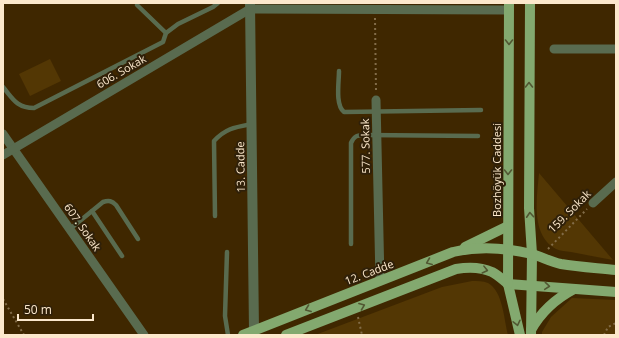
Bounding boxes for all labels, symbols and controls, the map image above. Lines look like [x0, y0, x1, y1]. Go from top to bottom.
one-way arrow [505, 39, 513, 45]
street label: 606. Sokak [93, 51, 149, 91]
one-way arrow [525, 82, 533, 88]
street label: 577. Sokak [357, 118, 373, 174]
street label: Bozhöyük Caddesi [489, 123, 504, 217]
street label: 13. Cadde [232, 141, 248, 193]
one-way arrow [504, 169, 512, 175]
street label: 159. Sokak [544, 186, 594, 236]
street label: 607. Sokak [61, 200, 105, 254]
one-way arrow [525, 212, 534, 218]
street label: 12. Cadde [342, 256, 396, 288]
one-way arrow [426, 257, 433, 265]
one-way arrow [481, 265, 488, 274]
one-way arrow [544, 282, 550, 291]
scale bar [18, 296, 93, 322]
text: 50 m [24, 301, 52, 318]
one-way arrow [358, 302, 365, 310]
one-way arrow [305, 305, 312, 313]
one-way arrow [512, 319, 521, 326]

